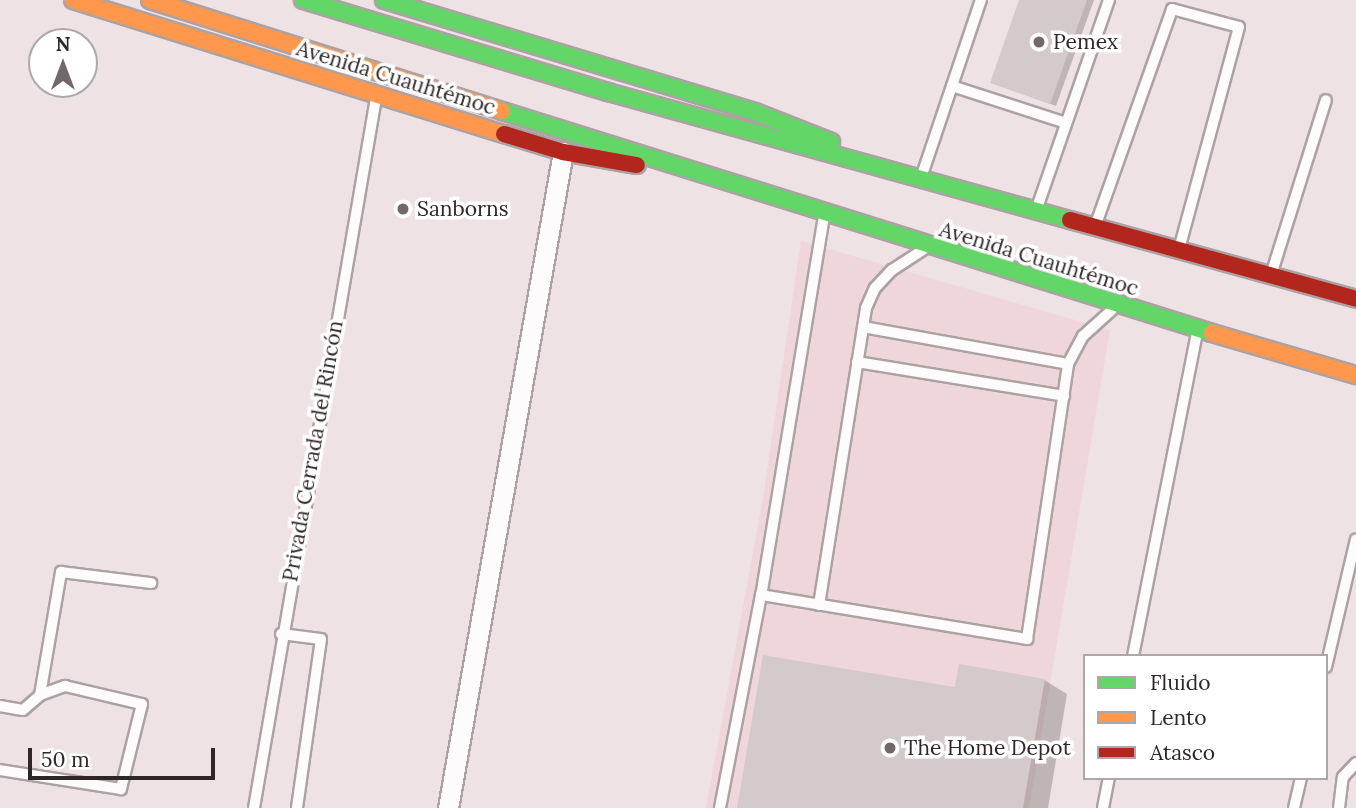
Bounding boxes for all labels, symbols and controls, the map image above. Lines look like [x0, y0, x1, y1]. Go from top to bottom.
north arrow [28, 28, 98, 98]
place label: Pemex [1053, 29, 1118, 55]
text: N [56, 32, 70, 56]
marker: Pemex [1031, 34, 1047, 50]
street label: Avenida Cuauhtémoc [293, 36, 499, 120]
place label: Sanborns [417, 196, 509, 222]
marker: Sanborns [395, 201, 411, 217]
street label: Avenida Cuauhtémoc [936, 217, 1142, 301]
street label: Privada Cerrada del Rincón [278, 318, 348, 584]
legend [1083, 654, 1328, 780]
text: Fluido [1150, 669, 1211, 696]
text: Lento [1150, 704, 1207, 731]
scale bar [32, 734, 219, 778]
place label: The Home Depot [904, 735, 1071, 761]
text: Atasco [1150, 739, 1215, 766]
marker: The Home Depot [882, 740, 898, 756]
text: 50 m [41, 746, 90, 773]

